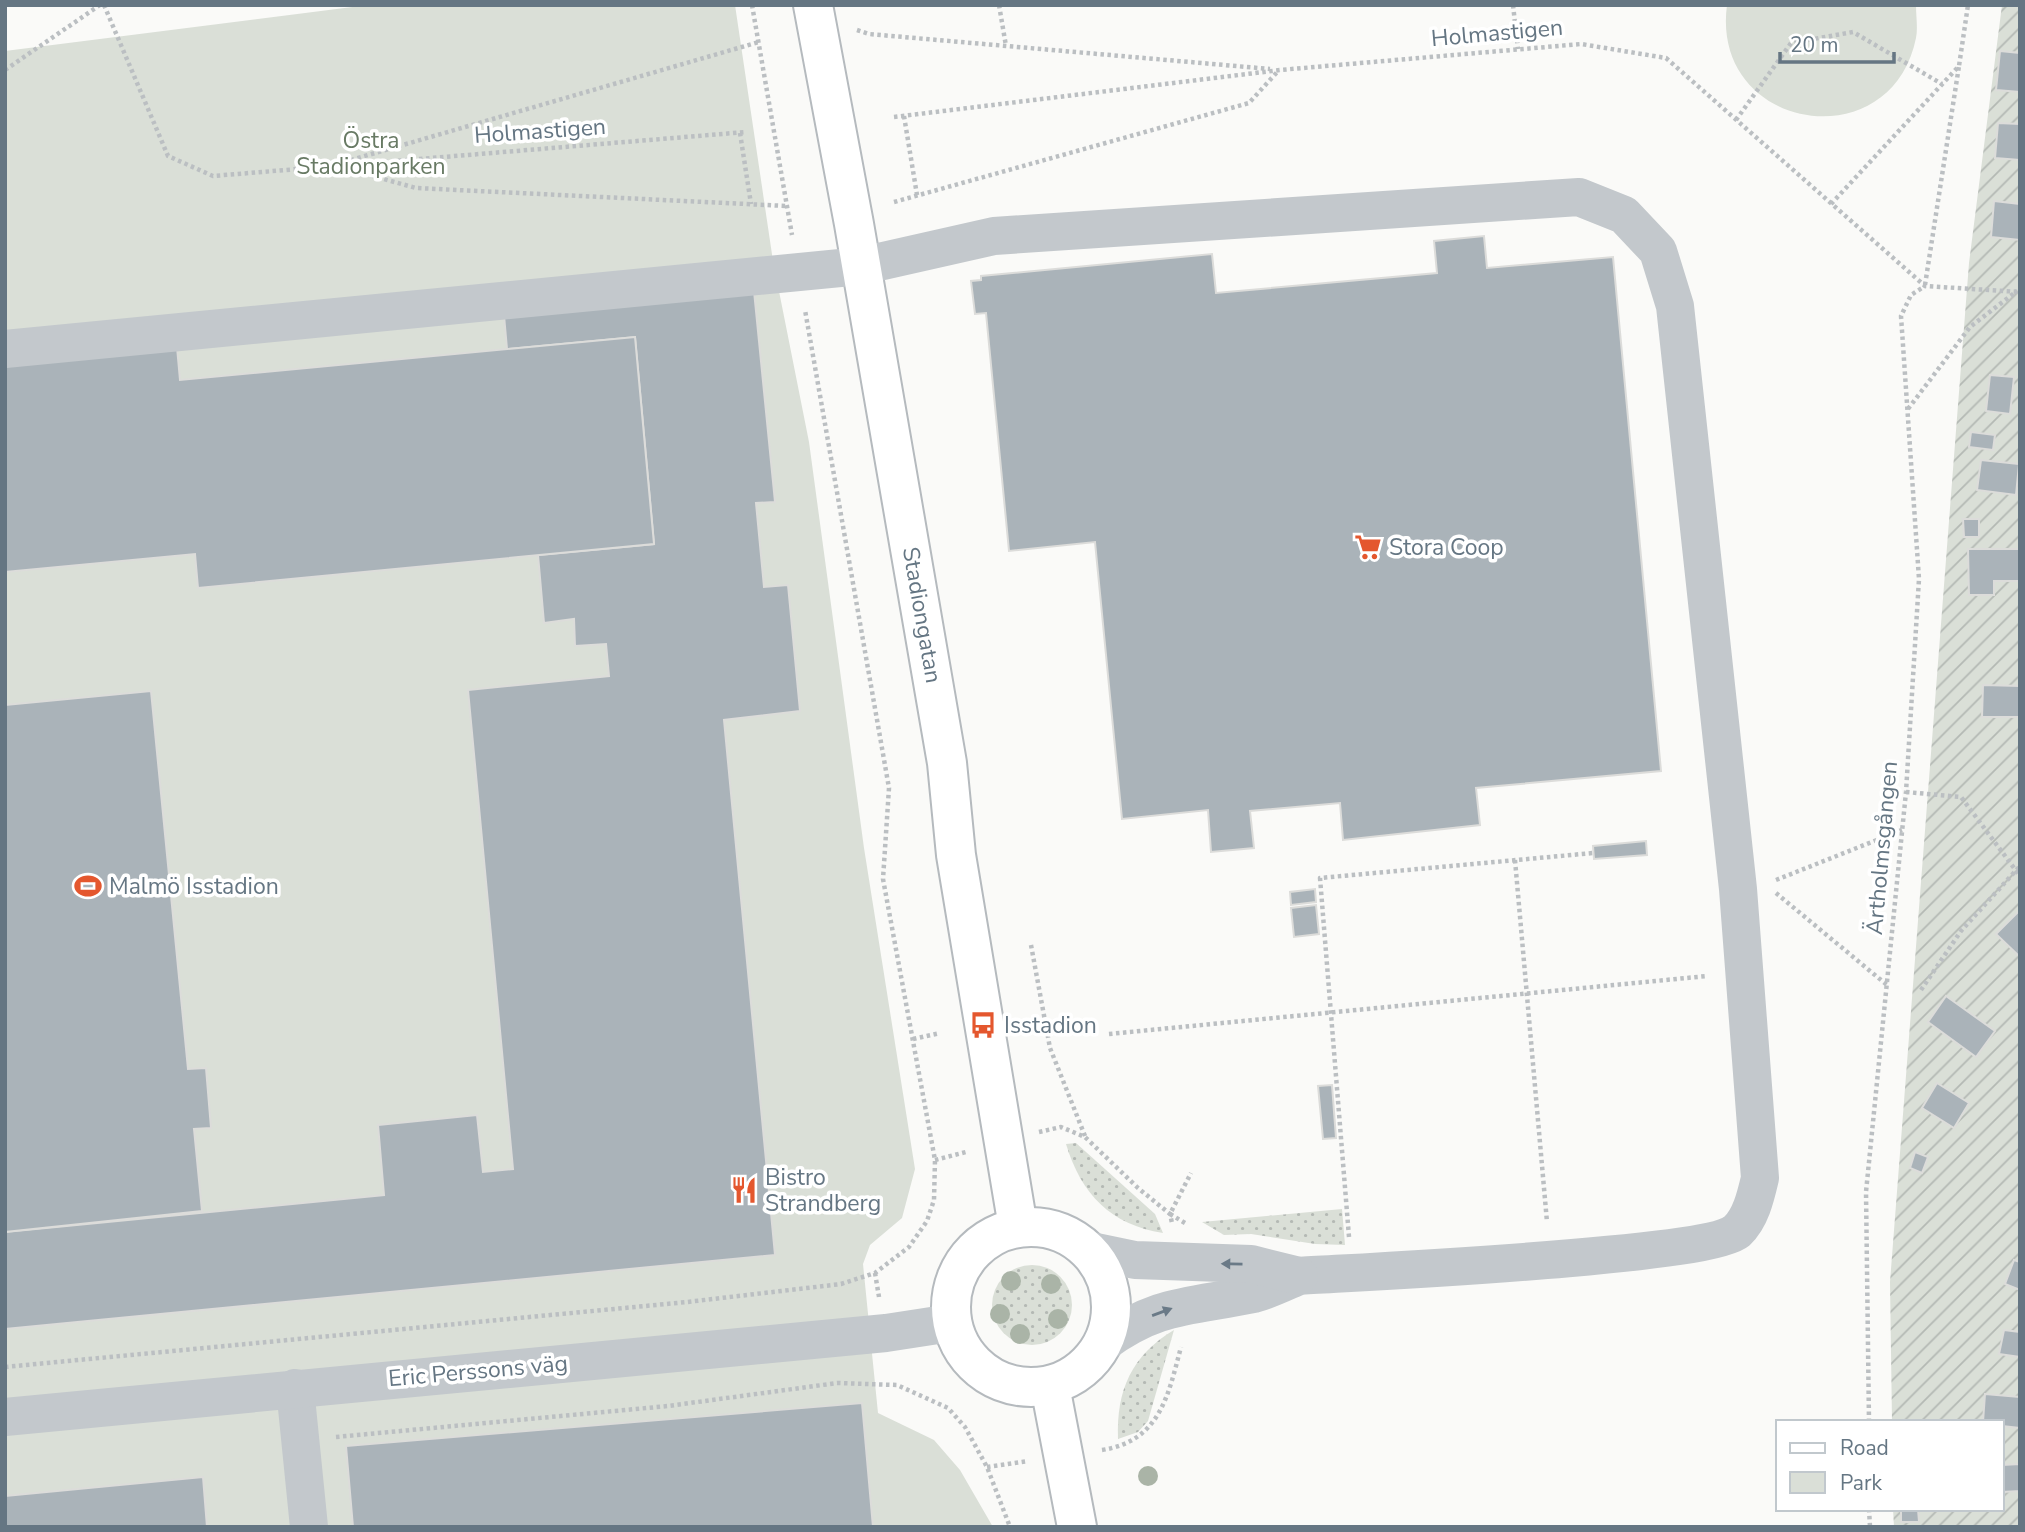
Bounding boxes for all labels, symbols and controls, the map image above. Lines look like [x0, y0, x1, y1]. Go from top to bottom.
street label: Holmastigen [1430, 12, 1564, 54]
scale bar [1780, 21, 1894, 65]
text: 20 m [1790, 31, 1839, 59]
street label: Holmastigen [473, 111, 607, 151]
park label: Östra Stadionparken [296, 125, 446, 182]
supermarket icon: Stora Coop [1353, 532, 1383, 562]
place label: Stora Coop [1389, 532, 1504, 563]
street label: Stadiongatan [895, 544, 949, 686]
street label: Ärtholmsgången [1859, 760, 1905, 936]
sports icon: Malmö Isstadion [73, 871, 103, 901]
place label: Malmö Isstadion [109, 871, 279, 902]
bus stop icon: Isstadion [968, 1010, 998, 1040]
place label: Isstadion [1004, 1010, 1097, 1041]
place label: Bistro Strandberg [765, 1162, 881, 1219]
restaurant icon: Bistro Strandberg [729, 1175, 759, 1205]
one-way arrow [1221, 1258, 1243, 1269]
one-way arrow [1151, 1306, 1172, 1317]
street label: Eric Perssons väg [387, 1348, 569, 1394]
legend [1776, 1420, 2004, 1511]
text: Road [1840, 1434, 1889, 1462]
text: Park [1840, 1469, 1882, 1497]

